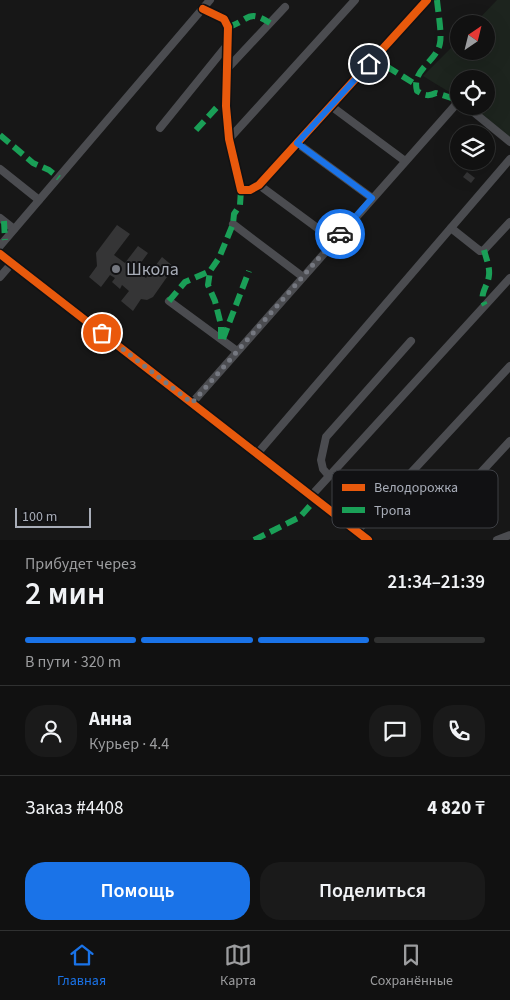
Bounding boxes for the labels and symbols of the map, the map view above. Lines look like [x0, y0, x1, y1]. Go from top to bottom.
north arrow [450, 15, 495, 60]
pin [348, 43, 390, 85]
courier [315, 209, 365, 259]
place label: Школа [126, 257, 179, 282]
marker: Школа [110, 263, 122, 275]
pin [81, 312, 123, 354]
legend [332, 470, 498, 528]
text: Велодорожка [374, 478, 458, 498]
text: Тропа [374, 501, 411, 521]
scale bar [15, 505, 91, 528]

